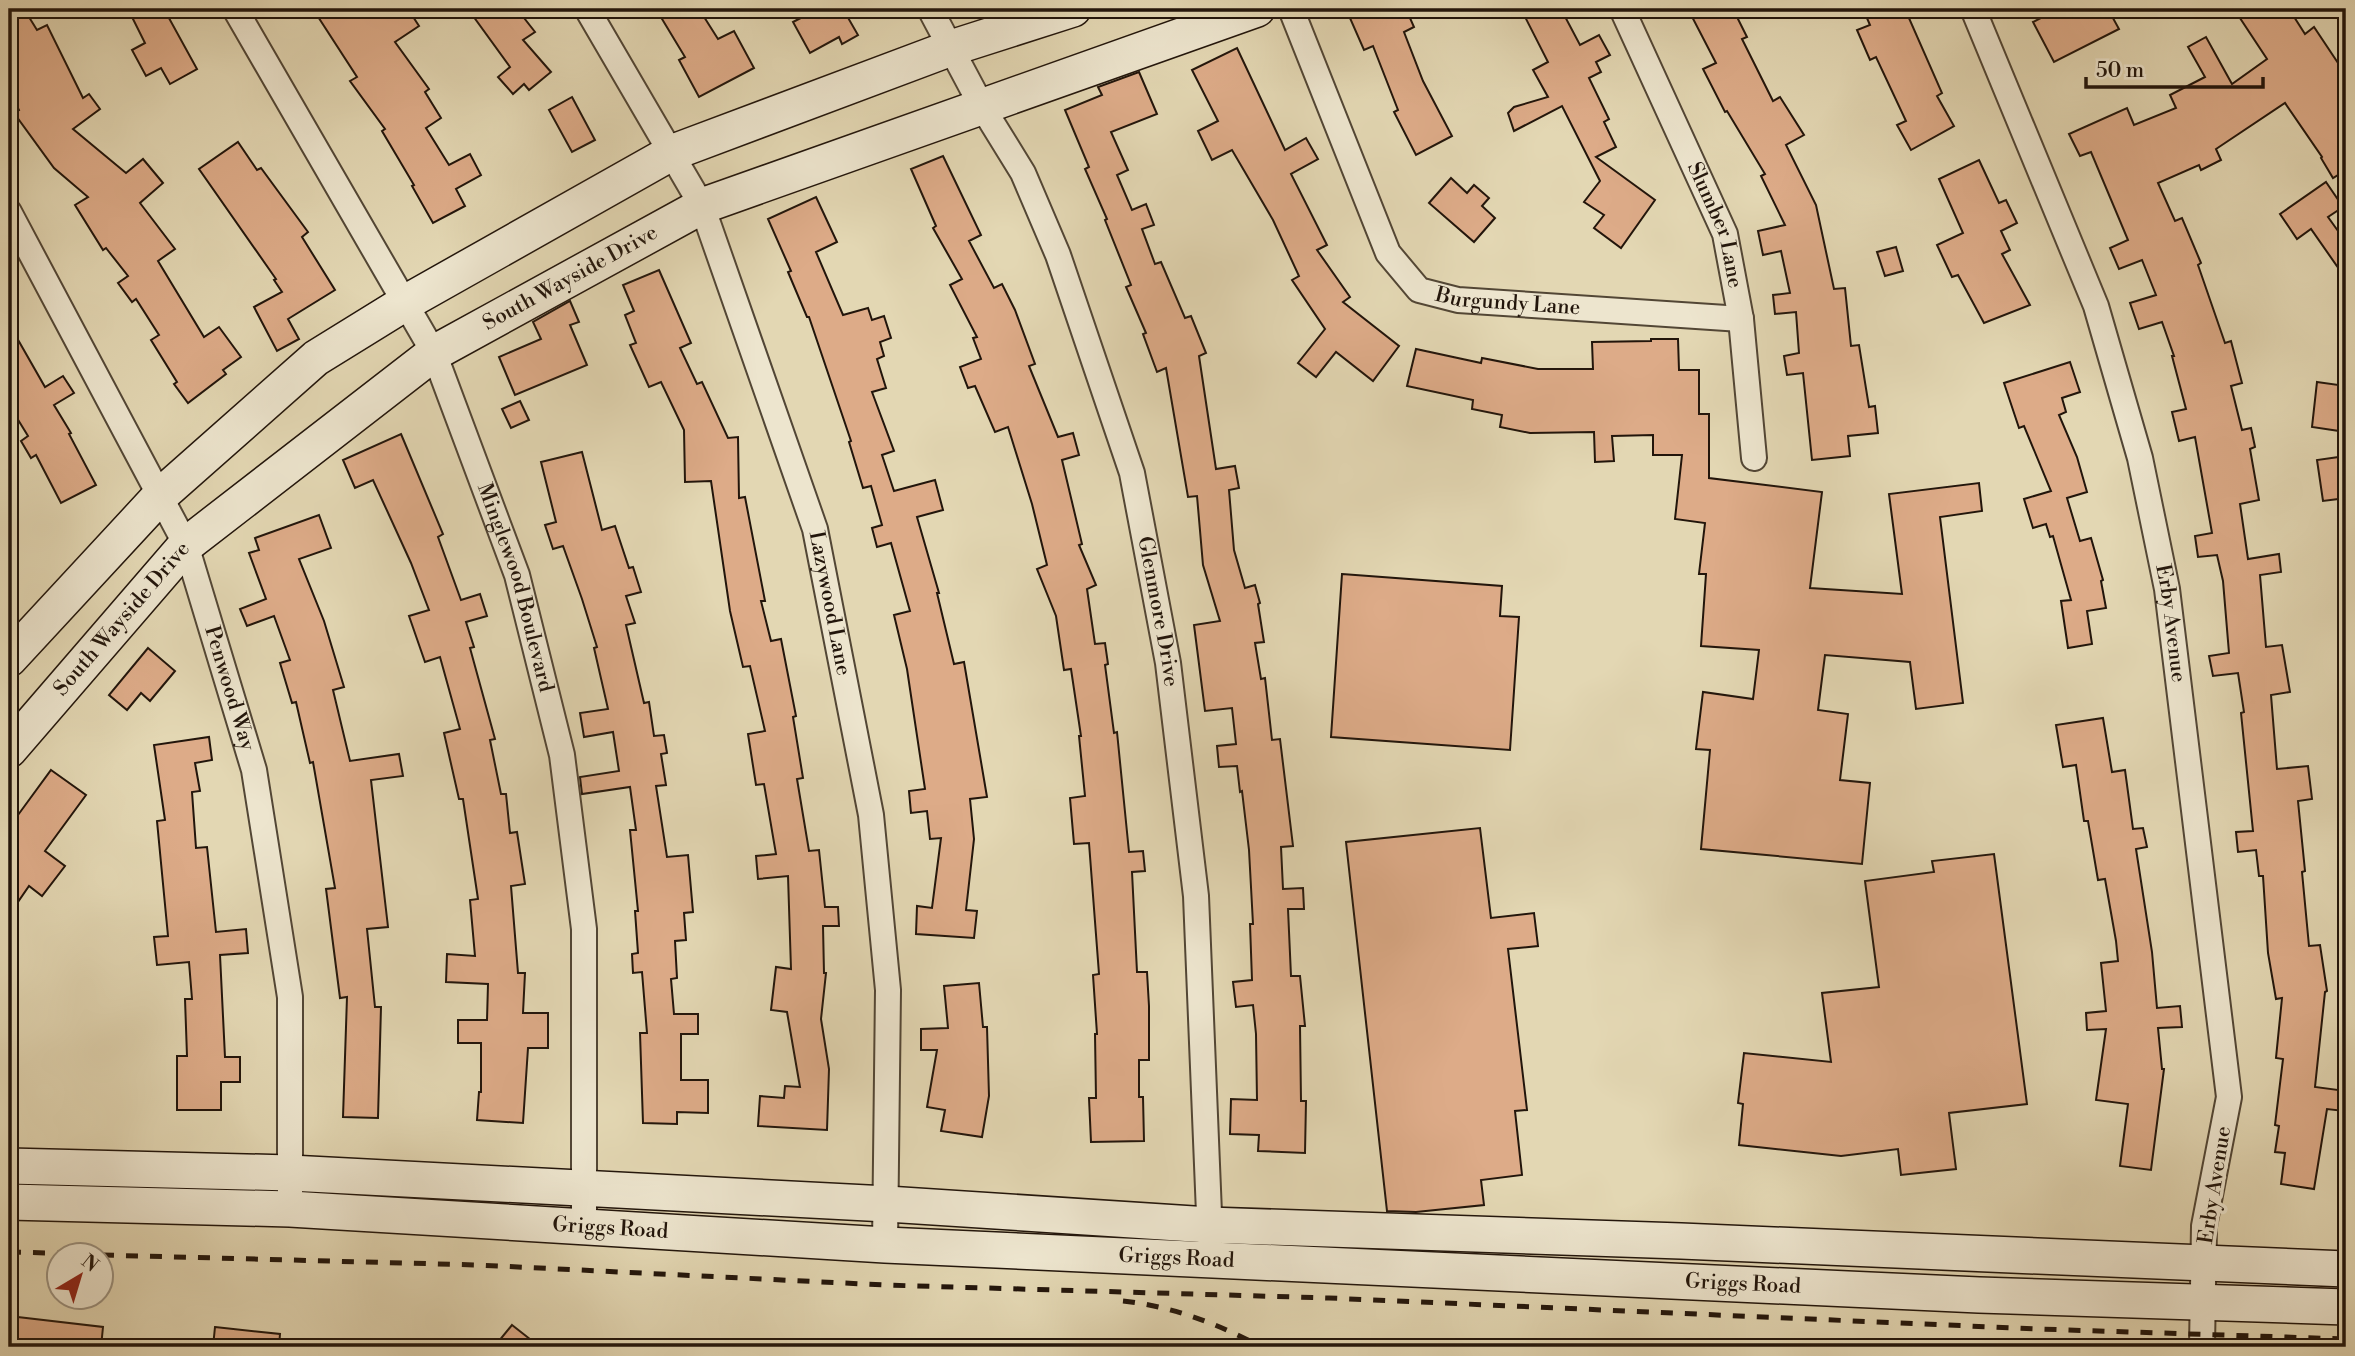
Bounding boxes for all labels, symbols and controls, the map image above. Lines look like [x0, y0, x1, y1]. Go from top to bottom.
scale bar [2086, 46, 2262, 90]
text: 50 m [2096, 58, 2144, 84]
street label: Slumber Lane [1681, 158, 1748, 290]
street label: South Wayside Drive [478, 220, 662, 337]
street label: Burgundy Lane [1432, 281, 1581, 321]
street label: Minglewood Boulevard [471, 480, 559, 695]
street label: Lazywood Lane [803, 529, 856, 678]
street label: Glenmore Drive [1131, 534, 1184, 688]
street label: South Wayside Drive [48, 537, 196, 701]
street label: Erby Avenue [2149, 562, 2191, 684]
street label: Penwood Way [198, 623, 261, 755]
street label: Erby Avenue [2193, 1124, 2237, 1246]
street label: Griggs Road [552, 1212, 669, 1245]
north arrow [46, 1240, 116, 1310]
street label: Griggs Road [1118, 1243, 1235, 1274]
text: N [77, 1249, 103, 1277]
street label: Griggs Road [1684, 1269, 1802, 1300]

